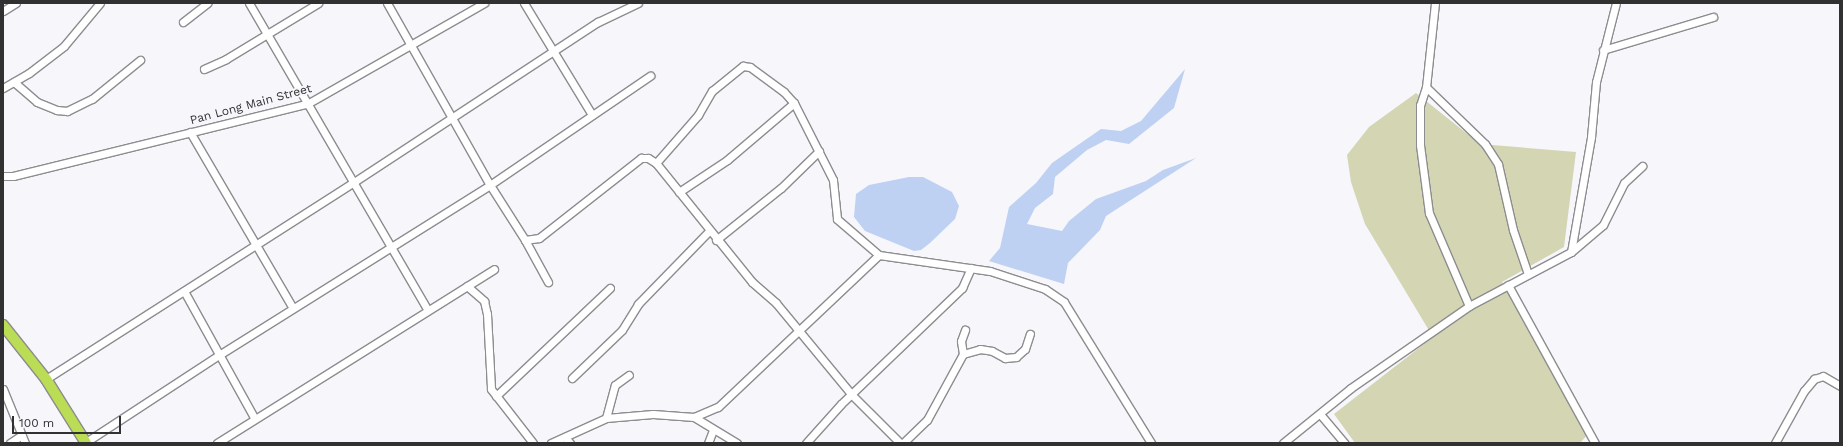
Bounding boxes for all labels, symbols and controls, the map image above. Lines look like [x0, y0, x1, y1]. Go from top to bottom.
street label: Pan Long Main Street [189, 82, 313, 128]
scale bar [14, 408, 123, 434]
text: 100 m [19, 416, 54, 430]

